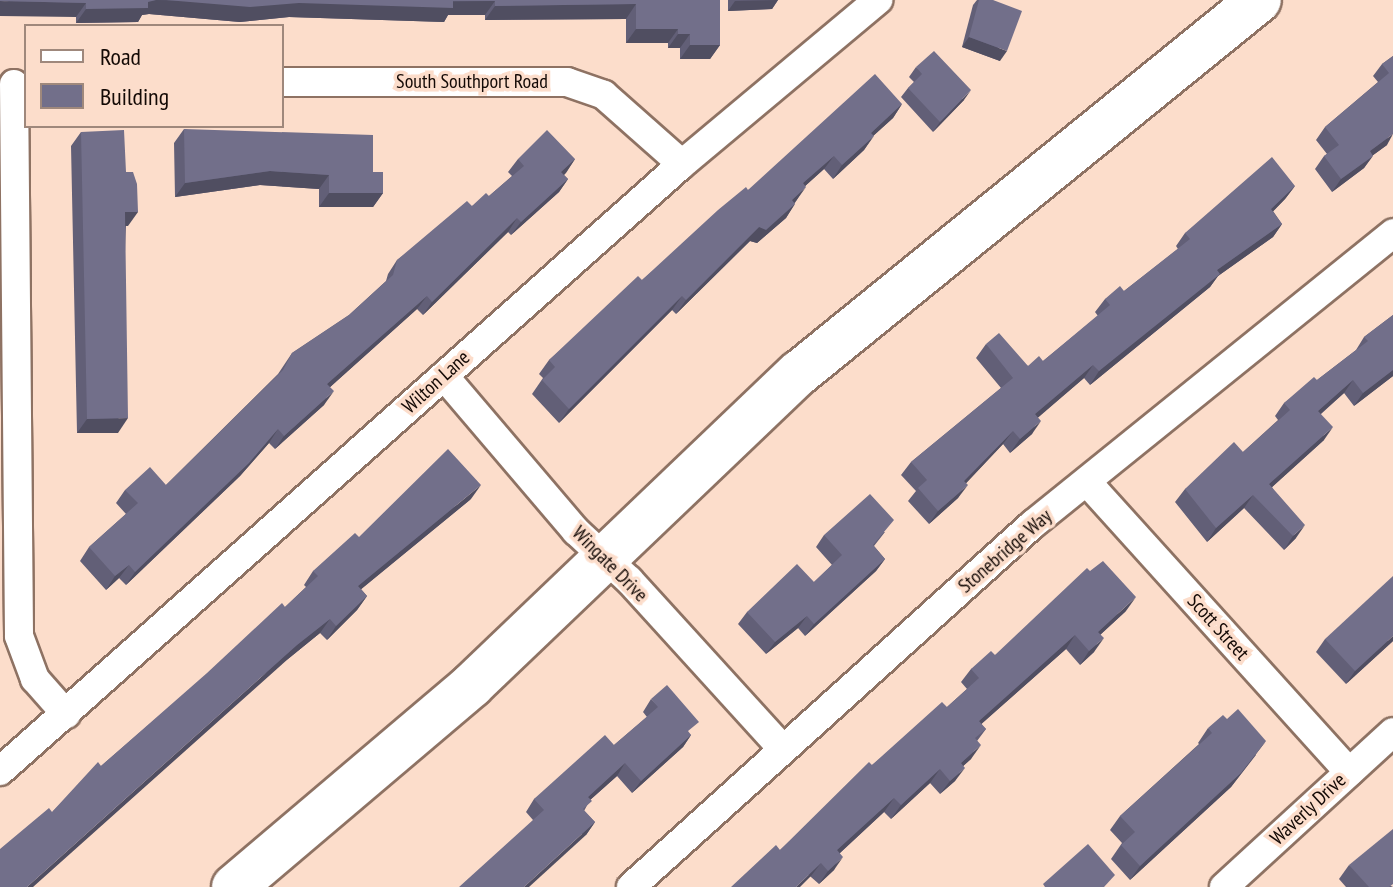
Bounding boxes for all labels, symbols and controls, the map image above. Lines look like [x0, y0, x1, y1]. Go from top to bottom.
legend [24, 24, 284, 128]
text: Road [100, 41, 141, 72]
street label: South Southport Road [396, 69, 548, 93]
text: Building [100, 81, 169, 112]
street label: Wilton Lane [397, 345, 475, 419]
street label: Stonebridge Way [953, 504, 1057, 598]
street label: Wingate Drive [567, 521, 653, 607]
street label: Scott Street [1182, 589, 1254, 665]
street label: Waverly Drive [1265, 768, 1351, 850]

